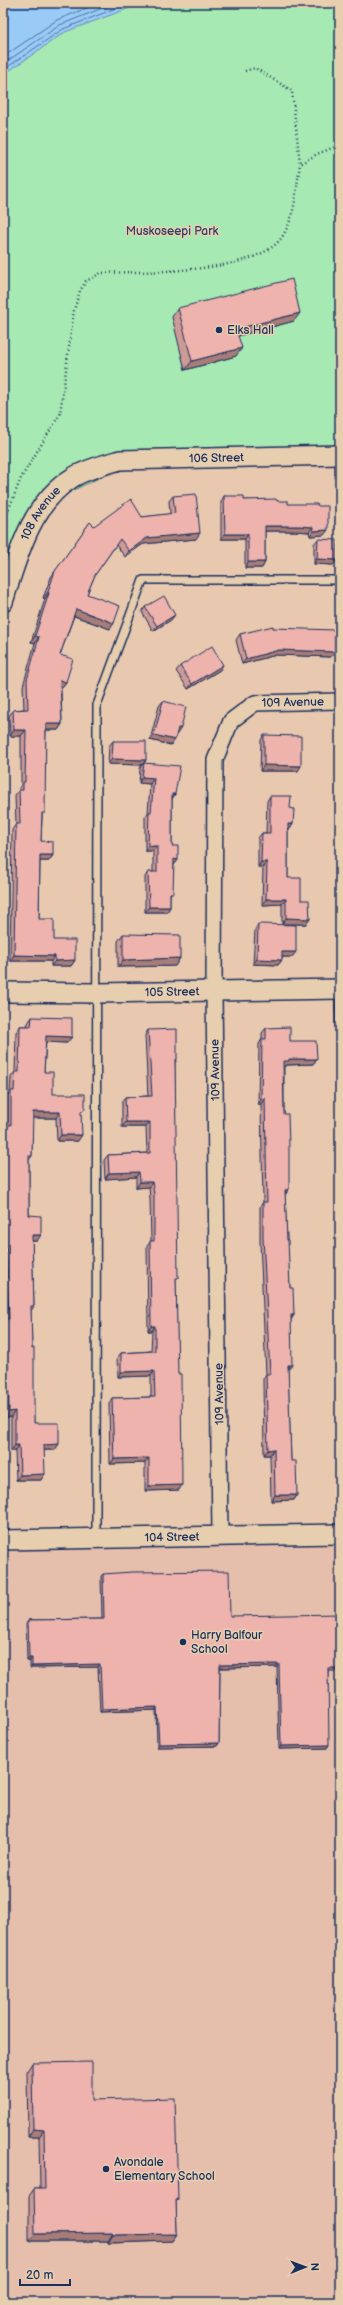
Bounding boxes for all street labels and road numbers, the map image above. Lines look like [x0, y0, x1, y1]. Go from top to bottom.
street label: 106 Street [189, 450, 244, 466]
street label: 108 Avenue [18, 483, 64, 543]
street label: 109 Avenue [262, 694, 324, 711]
street label: 105 Street [145, 984, 200, 1000]
street label: 109 Avenue [207, 1039, 224, 1101]
street label: 109 Avenue [211, 1363, 228, 1425]
street label: 104 Street [144, 1529, 200, 1545]

